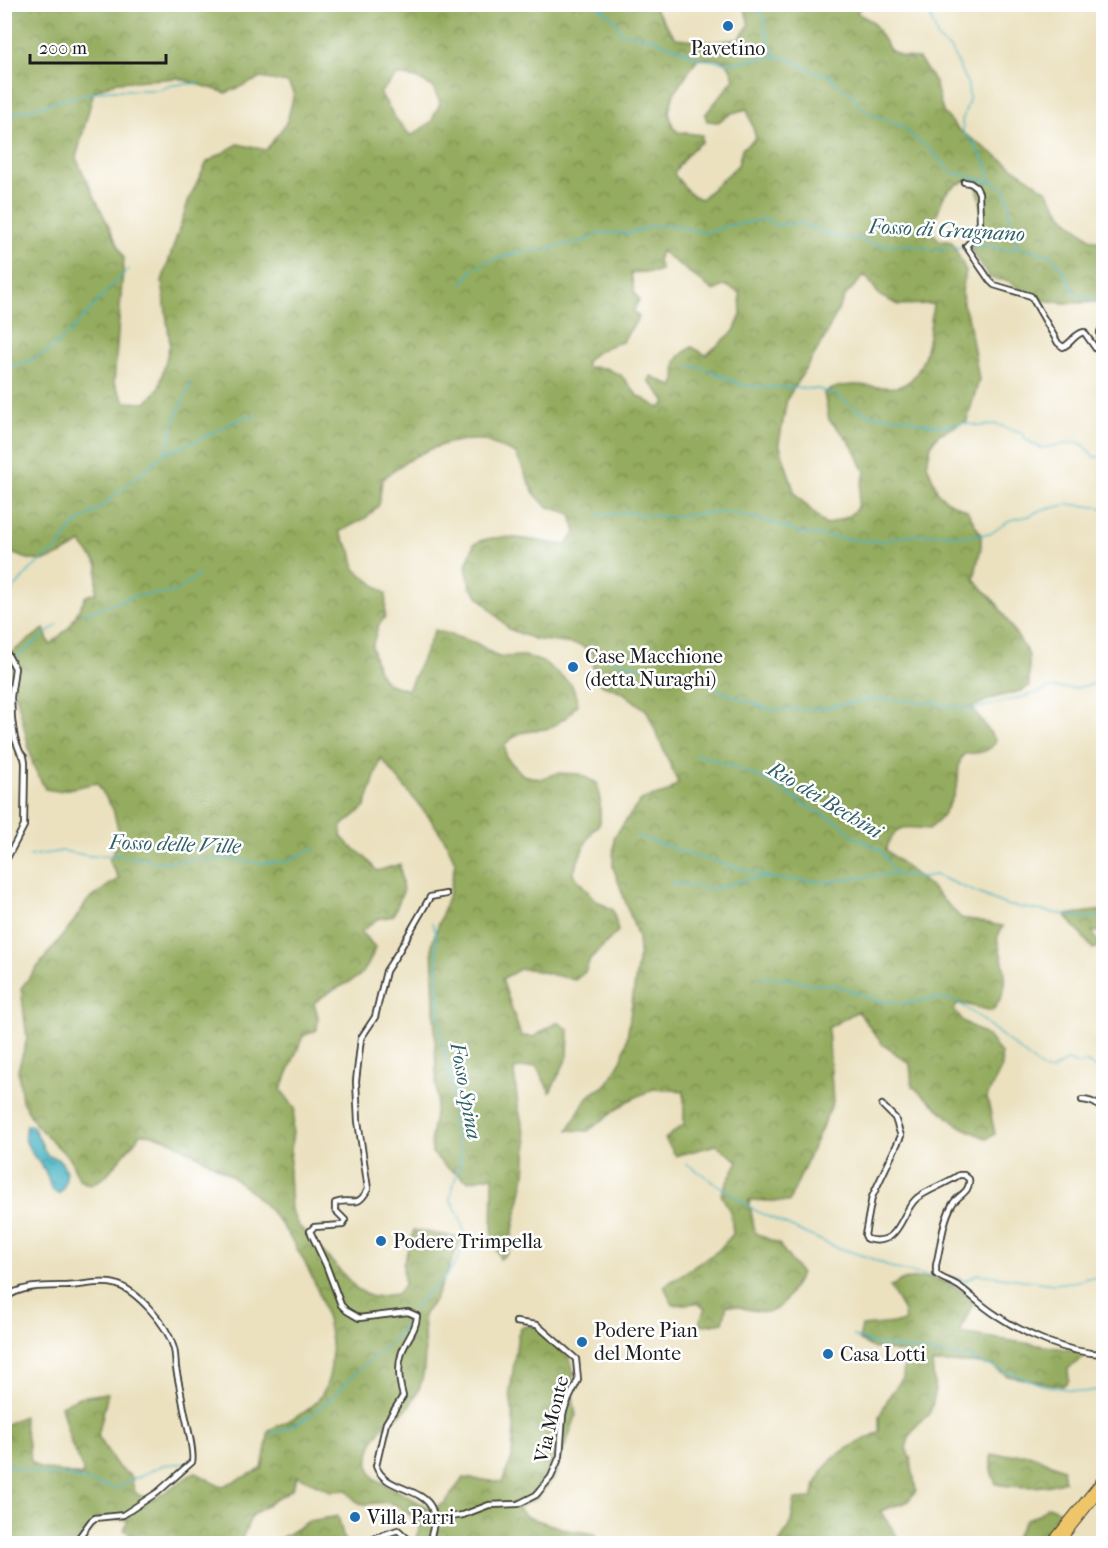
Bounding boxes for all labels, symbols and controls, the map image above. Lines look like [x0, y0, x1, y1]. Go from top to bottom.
marker: Pavetino [721, 19, 735, 33]
scale bar [30, 27, 166, 65]
place label: Pavetino [691, 37, 765, 60]
text: 200 m [39, 38, 87, 59]
water label: Fosso di Gragnano [867, 214, 1026, 246]
place label: Case Macchione (detta Nuraghi) [585, 645, 723, 691]
marker: Case Macchione (detta Nuraghi) [566, 660, 580, 674]
water label: Rio dei Bechini [762, 755, 888, 845]
water label: Fosso delle Ville [108, 830, 242, 858]
water label: Fosso Spina [446, 1040, 486, 1141]
place label: Podere Trimpella [393, 1230, 543, 1253]
marker: Podere Trimpella [374, 1234, 388, 1248]
place label: Podere Pian del Monte [594, 1319, 698, 1365]
marker: Podere Pian del Monte [575, 1335, 589, 1349]
place label: Casa Lotti [840, 1343, 926, 1366]
marker: Casa Lotti [821, 1347, 835, 1361]
street label: Via Monte [529, 1373, 573, 1466]
place label: Villa Parri [366, 1506, 455, 1529]
marker: Villa Parri [348, 1510, 362, 1524]

